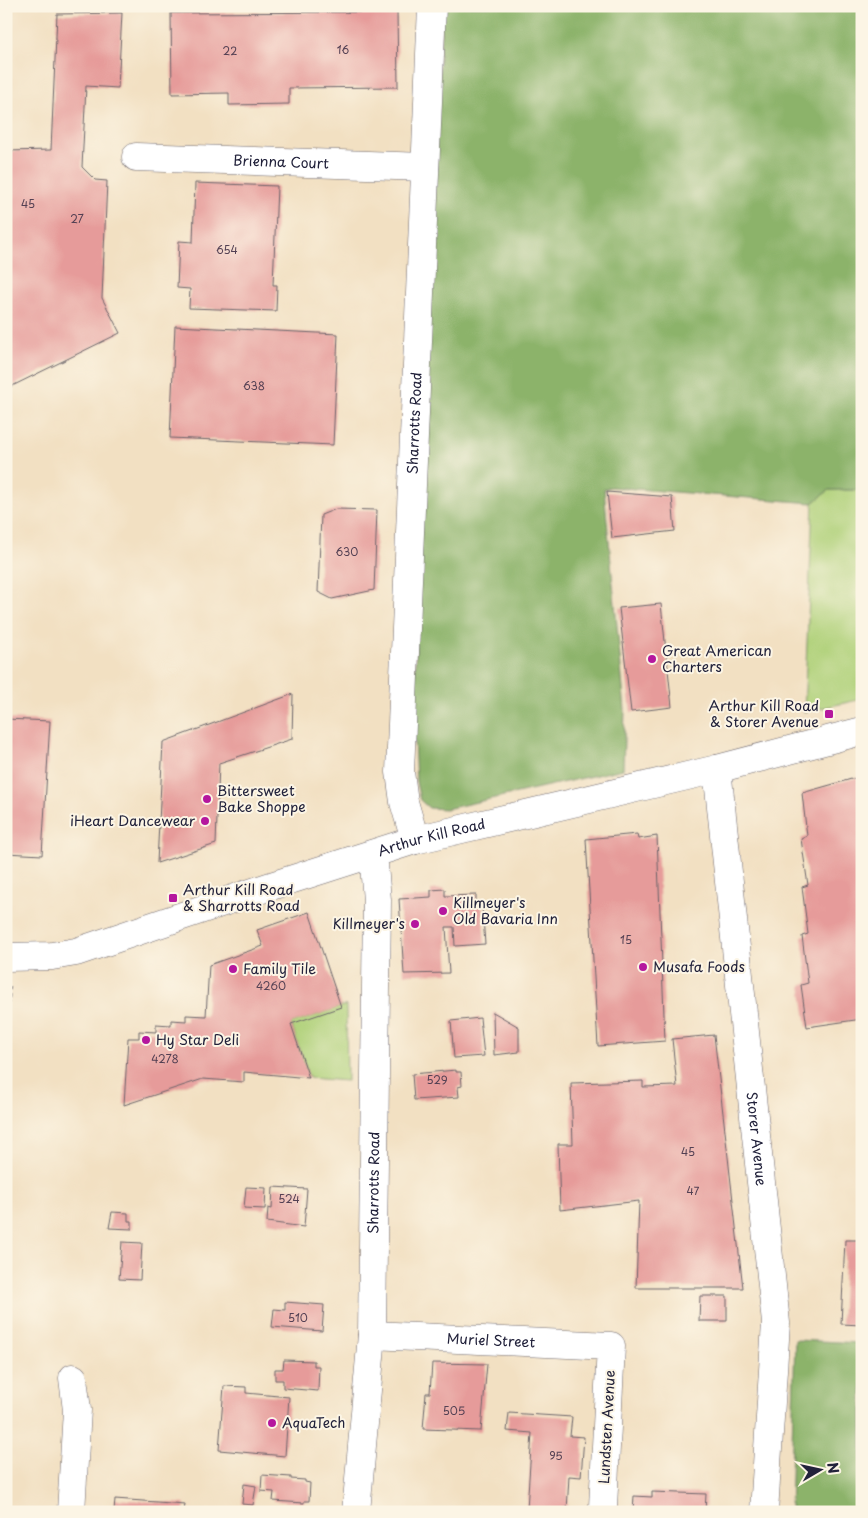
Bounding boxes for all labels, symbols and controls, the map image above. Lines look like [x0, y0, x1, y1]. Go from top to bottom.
house number: 16 [337, 41, 350, 58]
house number: 22 [223, 42, 237, 59]
street label: Brienna Court [233, 149, 330, 174]
house number: 45 [21, 195, 35, 212]
house number: 27 [70, 210, 84, 227]
house number: 654 [216, 241, 238, 258]
street label: Sharrotts Road [401, 372, 427, 475]
house number: 638 [243, 377, 265, 394]
house number: 630 [336, 543, 358, 560]
place label: Great American Charters [662, 640, 772, 677]
marker: Great American Charters [646, 653, 658, 665]
place label: Arthur Kill Road & Storer Avenue [709, 695, 819, 732]
marker: Arthur Kill Road & Storer Avenue [823, 708, 835, 720]
place label: Bittersweet Bake Shoppe [217, 780, 306, 817]
marker: Bittersweet Bake Shoppe [201, 793, 213, 805]
place label: iHeart Dancewear [70, 810, 196, 831]
street label: Arthur Kill Road [375, 813, 487, 861]
marker: iHeart Dancewear [199, 815, 211, 827]
place label: Arthur Kill Road & Sharrotts Road [183, 879, 300, 916]
marker: Arthur Kill Road & Sharrotts Road [167, 892, 179, 904]
place label: Killmeyer's Old Bavaria Inn [453, 892, 558, 929]
marker: Killmeyer's Old Bavaria Inn [437, 905, 449, 917]
place label: Killmeyer's [333, 913, 405, 934]
marker: Killmeyer's [409, 918, 421, 930]
house number: 15 [620, 931, 632, 948]
place label: Musafa Foods [653, 956, 745, 977]
place label: Family Tile [243, 958, 316, 979]
marker: Musafa Foods [637, 961, 649, 973]
marker: Family Tile [227, 963, 239, 975]
house number: 4260 [256, 977, 286, 994]
place label: Hy Star Deli [156, 1029, 239, 1050]
marker: Hy Star Deli [140, 1034, 152, 1046]
house number: 4278 [151, 1050, 179, 1067]
house number: 529 [426, 1071, 448, 1088]
street label: Storer Avenue [741, 1091, 772, 1187]
street label: Sharrotts Road [362, 1131, 384, 1234]
house number: 45 [681, 1143, 695, 1160]
house number: 47 [687, 1182, 700, 1199]
house number: 524 [278, 1190, 300, 1207]
house number: 510 [288, 1309, 308, 1326]
street label: Muriel Street [446, 1327, 536, 1353]
street label: Lundsten Avenue [593, 1369, 620, 1485]
house number: 505 [443, 1402, 465, 1419]
place label: AquaTech [282, 1412, 345, 1433]
marker: AquaTech [266, 1417, 278, 1429]
north arrow [796, 1446, 846, 1496]
house number: 95 [549, 1447, 563, 1464]
text: N [822, 1461, 845, 1475]

